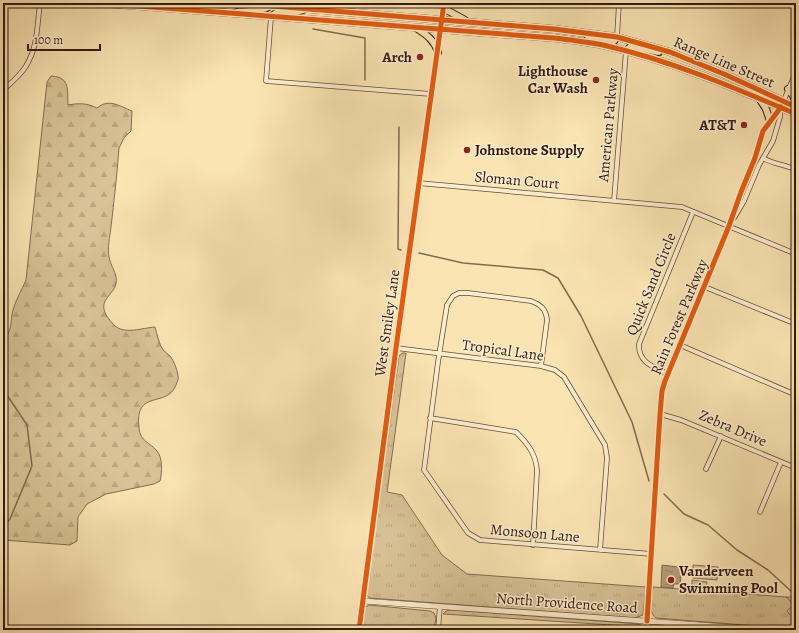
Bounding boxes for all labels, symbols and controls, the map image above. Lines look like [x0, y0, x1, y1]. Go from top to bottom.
scale bar [28, 26, 100, 52]
text: 100 m [34, 32, 63, 48]
street label: Range Line Street [670, 32, 778, 92]
place label: Arch [381, 47, 412, 67]
marker: Arch [415, 52, 425, 62]
place label: Lighthouse Car Wash [518, 61, 588, 98]
street label: American Parkway [593, 67, 623, 184]
marker: Lighthouse Car Wash [591, 75, 601, 85]
place label: AT&T [698, 115, 736, 135]
marker: AT&T [739, 120, 749, 130]
place label: Johnstone Supply [475, 140, 585, 160]
marker: Johnstone Supply [462, 145, 472, 155]
street label: Sloman Court [474, 166, 560, 194]
street label: Quick Sand Circle [621, 229, 681, 338]
street label: Rain Forest Parkway [646, 256, 713, 378]
street label: West Smiley Lane [369, 268, 404, 379]
street label: Tropical Lane [461, 334, 545, 366]
street label: Zebra Drive [696, 405, 770, 451]
street label: Monsoon Lane [489, 519, 581, 547]
place label: Vanderveen Swimming Pool [678, 561, 778, 598]
marker: Vanderveen Swimming Pool [666, 575, 676, 585]
street label: North Providence Road [496, 588, 639, 618]

